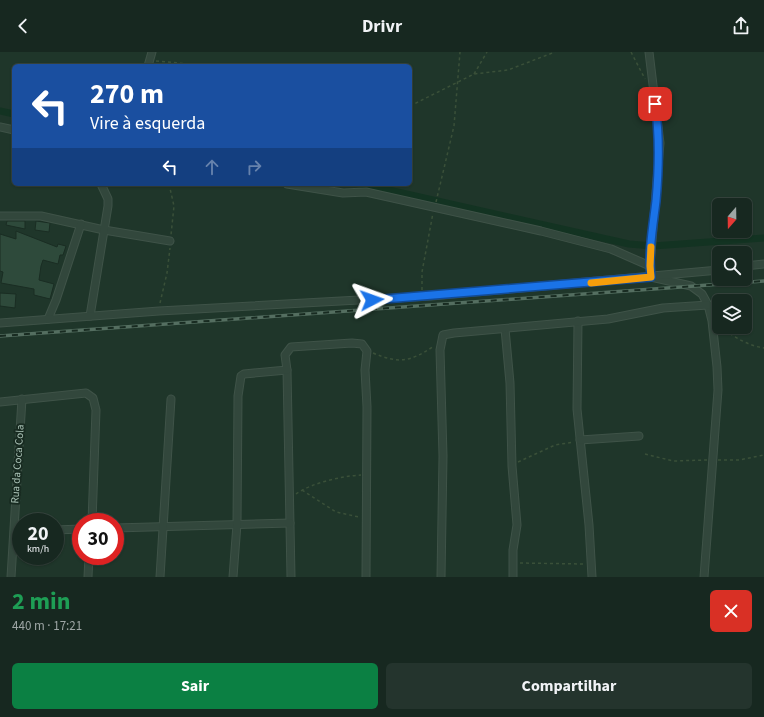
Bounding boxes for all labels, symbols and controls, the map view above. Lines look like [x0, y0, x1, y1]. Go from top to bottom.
text: Drivr [362, 14, 402, 39]
icon: back [12, 15, 34, 37]
icon: share [730, 15, 752, 37]
text: 270 m [90, 74, 164, 114]
icon: left [24, 80, 76, 132]
pin [638, 87, 672, 121]
icon: arrive [644, 93, 666, 115]
text: Vire à esquerda [90, 111, 205, 136]
icon: left [159, 156, 181, 178]
icon: ahead [201, 156, 223, 178]
icon: right [243, 156, 265, 178]
north arrow [712, 198, 752, 238]
map controls [712, 198, 752, 334]
button: search [712, 246, 752, 286]
position arrow [351, 279, 393, 321]
button: layers [712, 294, 752, 334]
street label: Rua da Coca Cola [7, 424, 28, 504]
speed limit sign: 30 [72, 513, 124, 565]
text: 20 [27, 520, 49, 548]
text: km/h [27, 542, 49, 556]
text: 2 min [12, 584, 70, 619]
button: close [710, 590, 752, 632]
text: 440 m · 17:21 [12, 617, 82, 635]
button: Sair [12, 663, 378, 709]
button: Compartilhar [386, 663, 752, 709]

